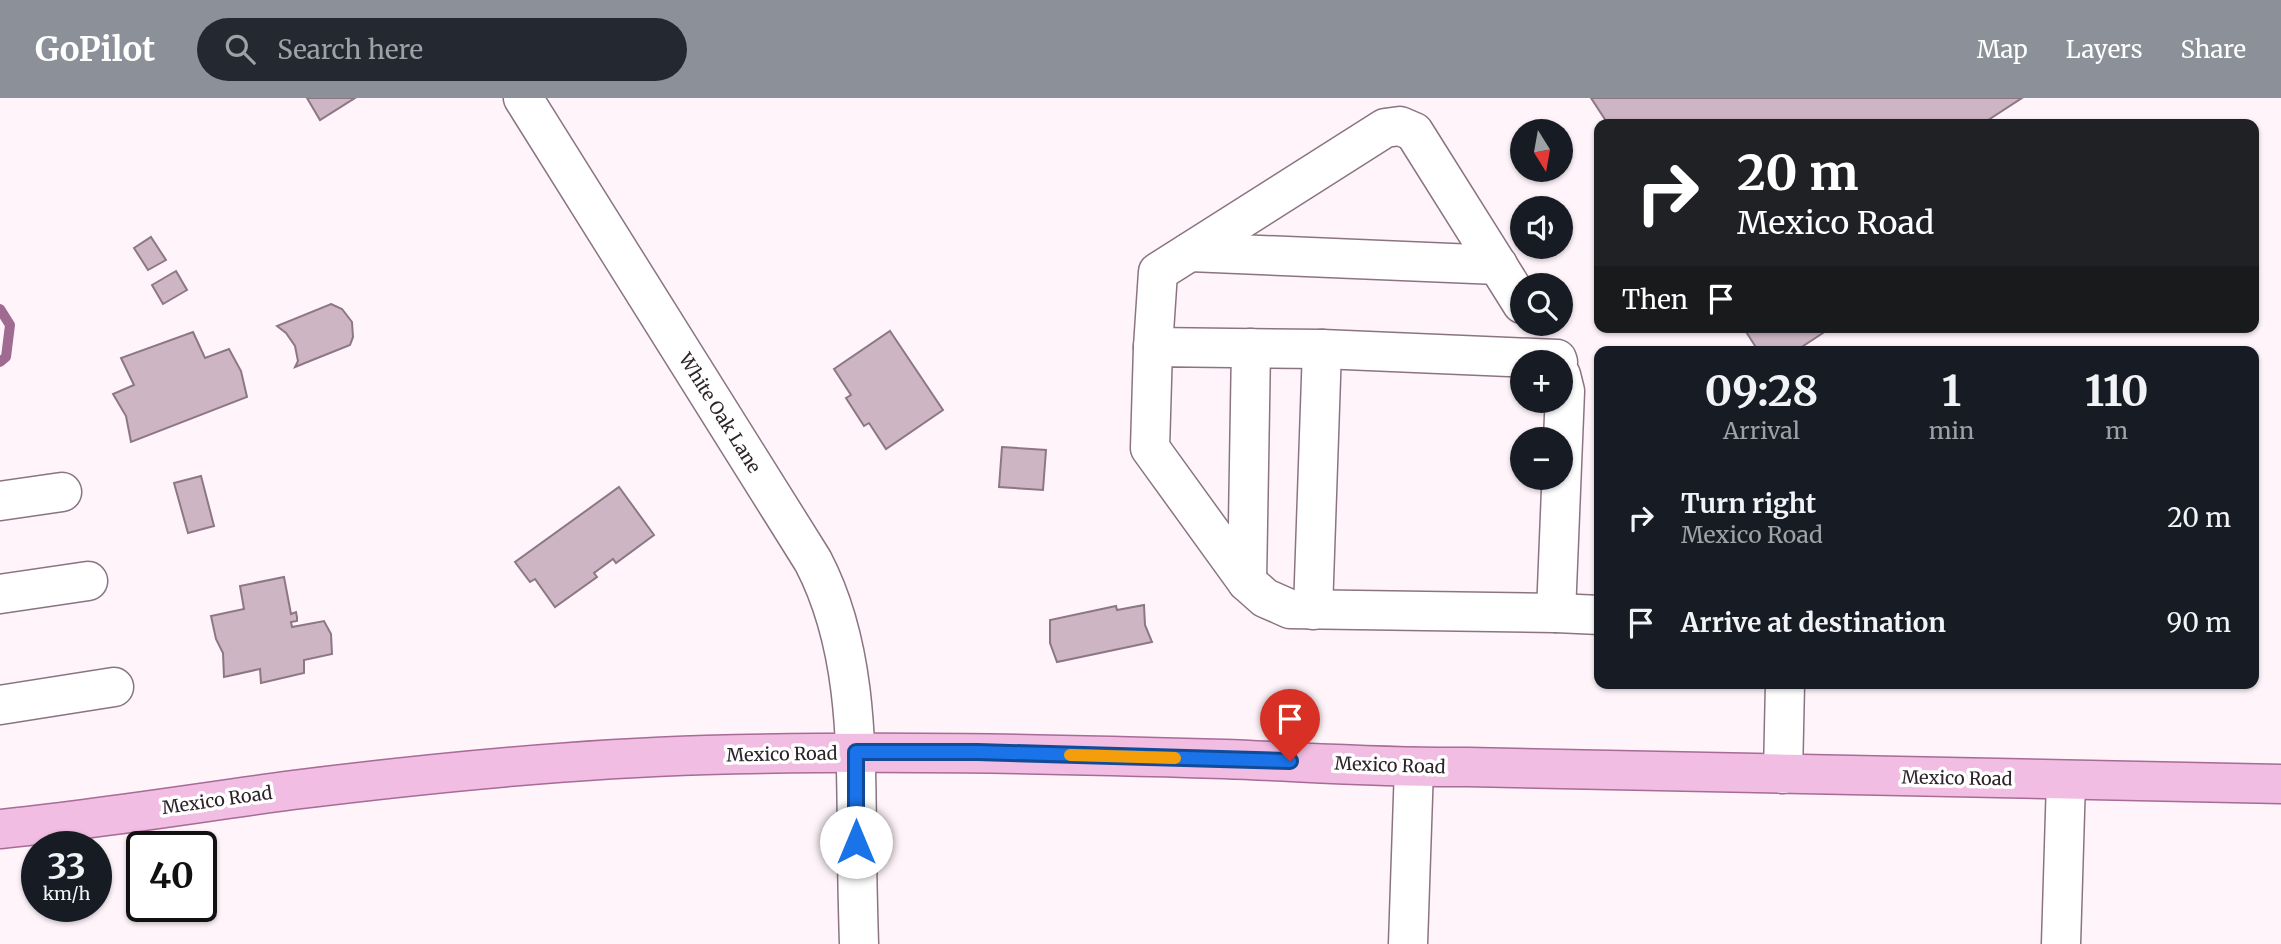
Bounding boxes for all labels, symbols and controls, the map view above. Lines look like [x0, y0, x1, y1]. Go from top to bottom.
search box [197, 18, 687, 81]
text: GoPilot [35, 29, 155, 70]
icon: search [221, 30, 259, 68]
text: Search here [277, 33, 423, 66]
text: Map [1977, 34, 2028, 65]
text: Layers [2066, 34, 2142, 65]
text: Share [2180, 34, 2246, 65]
north arrow [1510, 119, 1573, 182]
map controls [1510, 119, 1573, 490]
text: 20 m [1737, 142, 1858, 203]
icon: right [1622, 147, 1713, 238]
button: sound [1510, 196, 1573, 259]
text: Mexico Road [1737, 203, 1934, 243]
button: search [1510, 273, 1573, 336]
icon: arrive [1702, 280, 1740, 318]
text: Then [1622, 283, 1688, 316]
street label: White Oak Lane [673, 348, 766, 477]
button: + [1510, 350, 1573, 413]
text: 09:28 [1704, 365, 1818, 417]
text: 1 [1942, 365, 1961, 417]
text: 110 [2085, 365, 2149, 417]
text: Arrival [1723, 416, 1800, 445]
text: min [1929, 416, 1974, 445]
text: m [2105, 416, 2128, 445]
button: − [1510, 427, 1573, 490]
text: Turn right [1681, 487, 1816, 520]
icon: right [1622, 499, 1660, 537]
text: 20 m [2167, 501, 2231, 534]
text: Mexico Road [1681, 520, 1823, 549]
icon: arrive [1622, 604, 1660, 642]
text: Arrive at destination [1681, 606, 1946, 639]
text: 90 m [2167, 606, 2231, 639]
pin [1260, 689, 1320, 761]
icon: arrive [1271, 700, 1309, 738]
street label: Mexico Road [726, 742, 838, 766]
street label: Mexico Road [1334, 752, 1446, 778]
street label: Mexico Road [1901, 766, 2013, 790]
street label: Mexico Road [160, 781, 274, 819]
position arrow [819, 805, 893, 879]
speed limit sign: 40 [126, 831, 217, 922]
text: 33 [47, 845, 86, 889]
text: km/h [43, 882, 90, 905]

